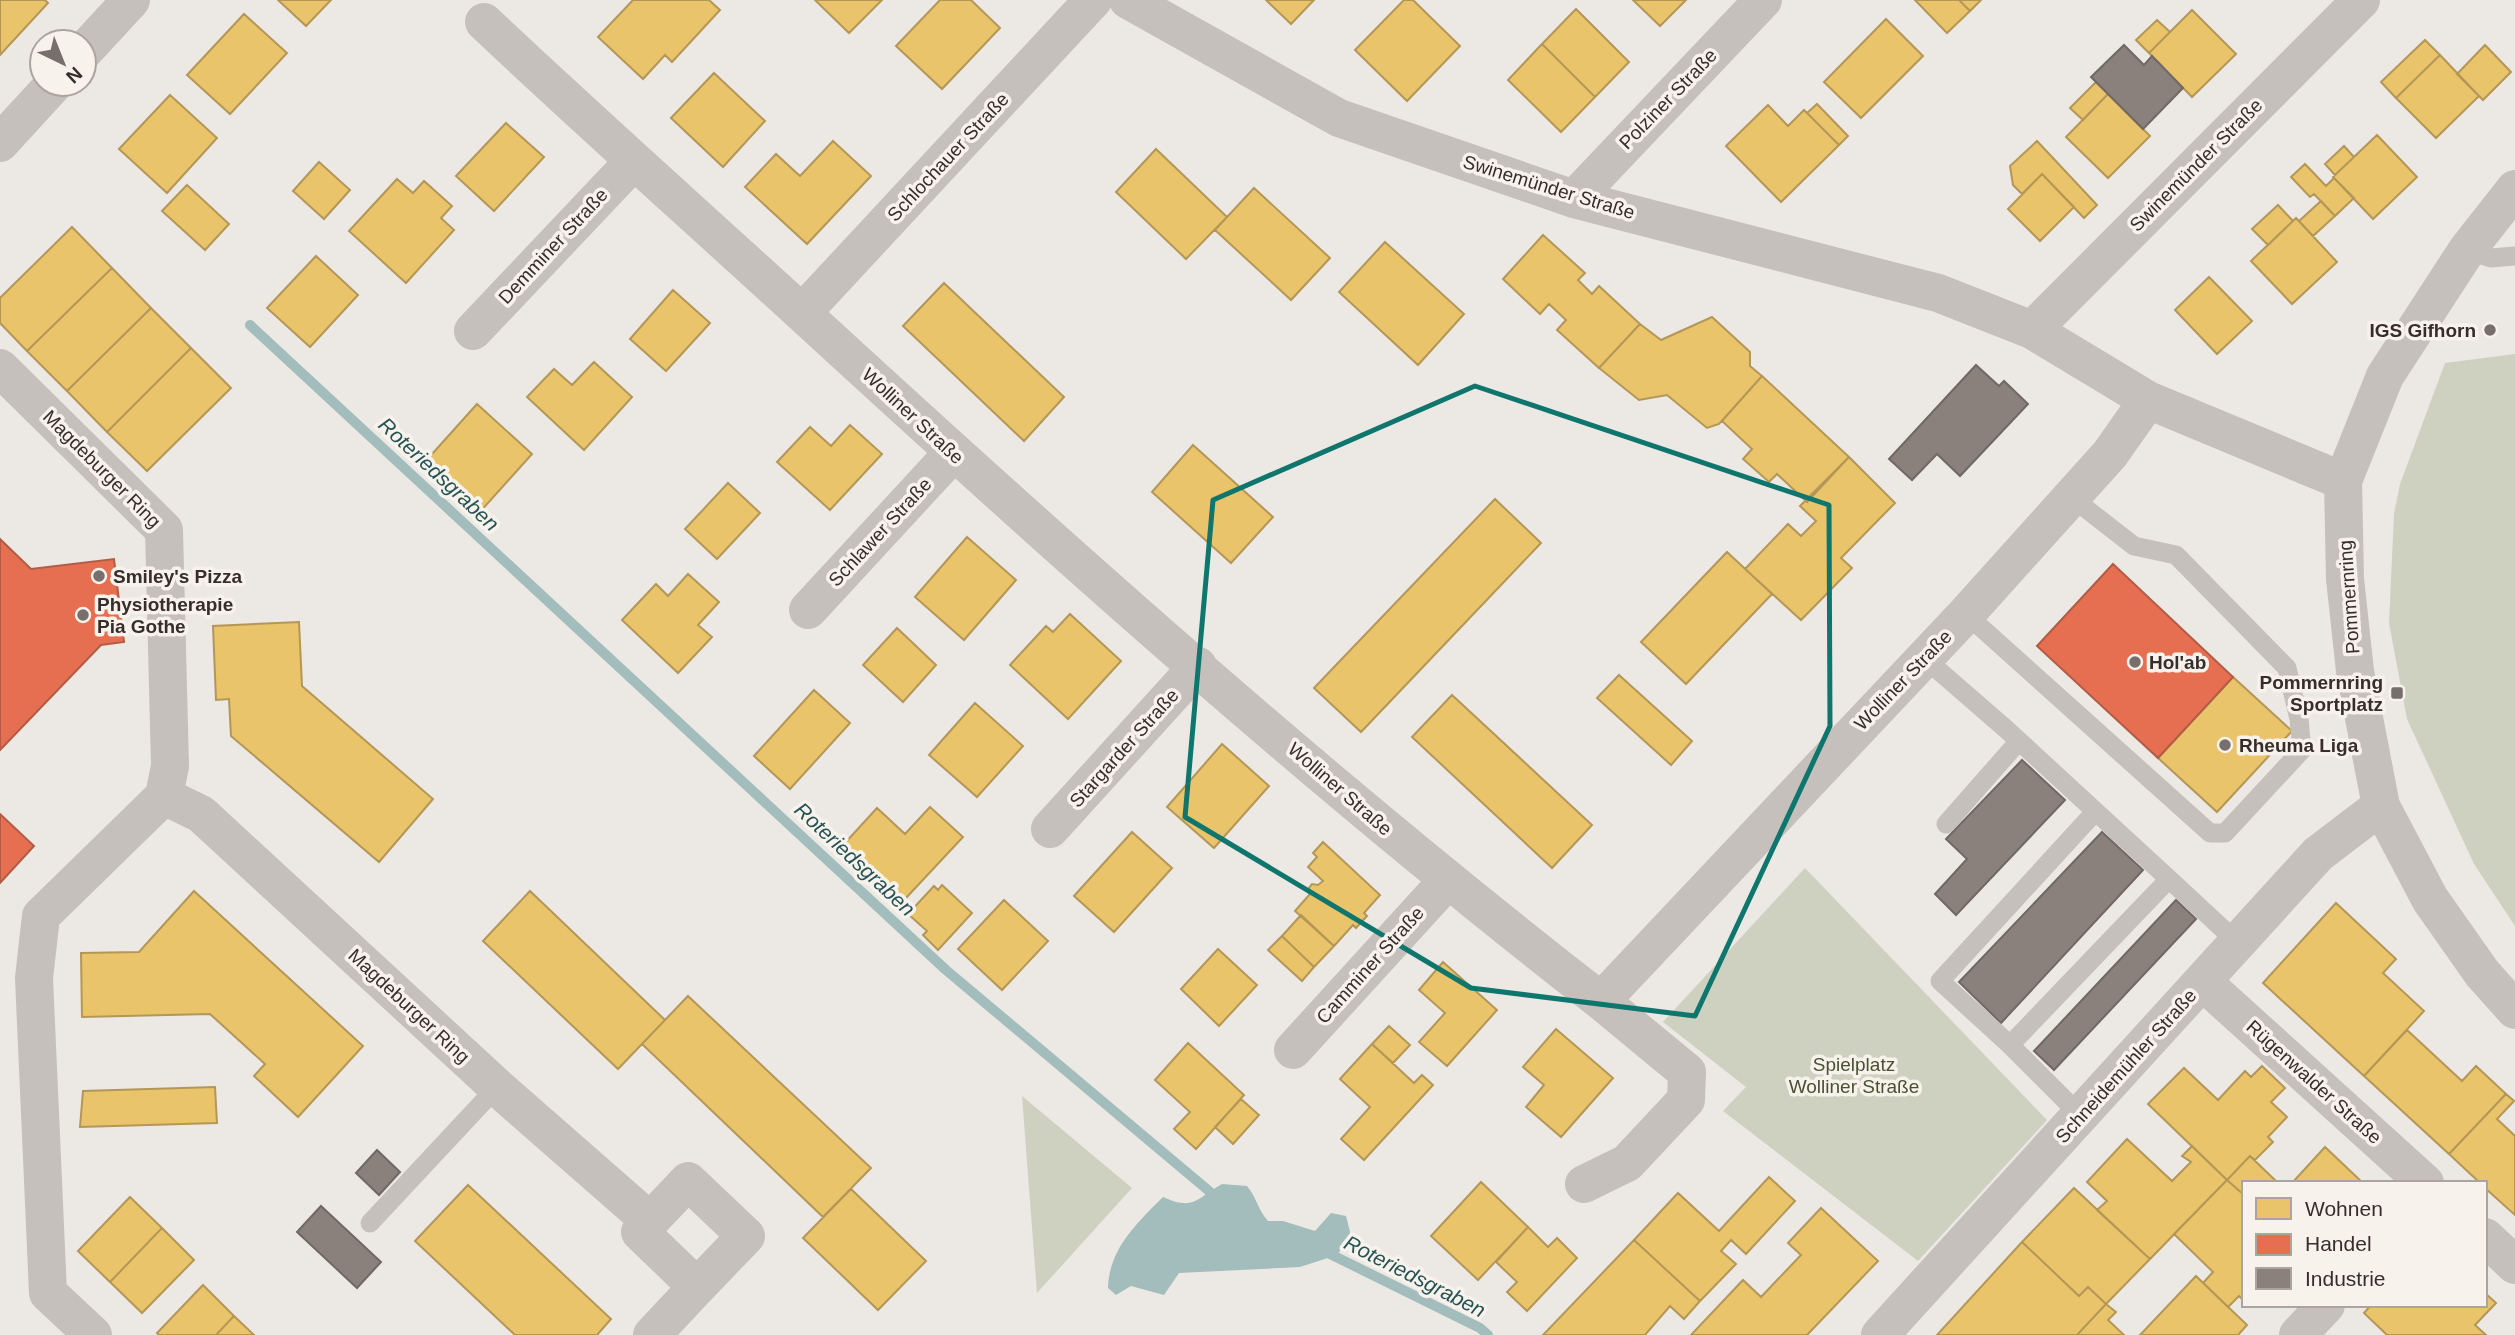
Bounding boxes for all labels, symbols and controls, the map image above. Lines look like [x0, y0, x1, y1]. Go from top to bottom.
north arrow [28, 28, 98, 98]
street label: Polziner Straße [1615, 45, 1721, 153]
text: N [62, 63, 86, 87]
street label: Schlochauer Straße [883, 88, 1013, 226]
street label: Swinemünder Straße [2125, 94, 2267, 236]
street label: Swinemünder Straße [1461, 151, 1637, 223]
street label: Demminer Straße [494, 184, 612, 308]
place label: IGS Gifhorn [2369, 320, 2476, 341]
marker: IGS Gifhorn [2482, 322, 2498, 338]
street label: Wolliner Straße [858, 364, 968, 468]
street label: Magdeburger Ring [39, 406, 165, 532]
water label: Roteriedsgraben [374, 413, 504, 535]
street label: Schlawer Straße [824, 473, 936, 591]
street label: Pommernring [2335, 539, 2363, 655]
place label: Smiley's Pizza [113, 566, 243, 587]
marker: Smiley's Pizza [91, 568, 107, 584]
place label: Physiotherapie Pia Gothe [97, 594, 233, 637]
marker: Physiotherapie Pia Gothe [75, 607, 91, 623]
street label: Wolliner Straße [1850, 626, 1956, 734]
place label: Hol'ab [2149, 652, 2206, 673]
marker: Hol'ab [2127, 654, 2143, 670]
place label: Pommernring Sportplatz [2259, 672, 2383, 715]
street label: Stargarder Straße [1065, 684, 1183, 812]
marker: Pommernring Sportplatz [2389, 685, 2405, 701]
place label: Rheuma Liga [2239, 735, 2359, 756]
marker: Rheuma Liga [2217, 737, 2233, 753]
street label: Wolliner Straße [1284, 738, 1396, 840]
water label: Roteriedsgraben [790, 798, 920, 920]
street label: Camminer Straße [1312, 902, 1428, 1028]
street label: Magdeburger Ring [344, 945, 474, 1067]
street label: Schneidemühler Straße [2051, 985, 2201, 1147]
street label: Rügenwalder Straße [2242, 1016, 2386, 1148]
park label: Spielplatz Wolliner Straße [1789, 1054, 1919, 1097]
legend [2242, 1181, 2487, 1307]
text: Wohnen [2305, 1197, 2383, 1220]
water label: Roteriedsgraben [1341, 1231, 1489, 1321]
text: Handel [2305, 1232, 2372, 1255]
text: Industrie [2305, 1267, 2386, 1290]

